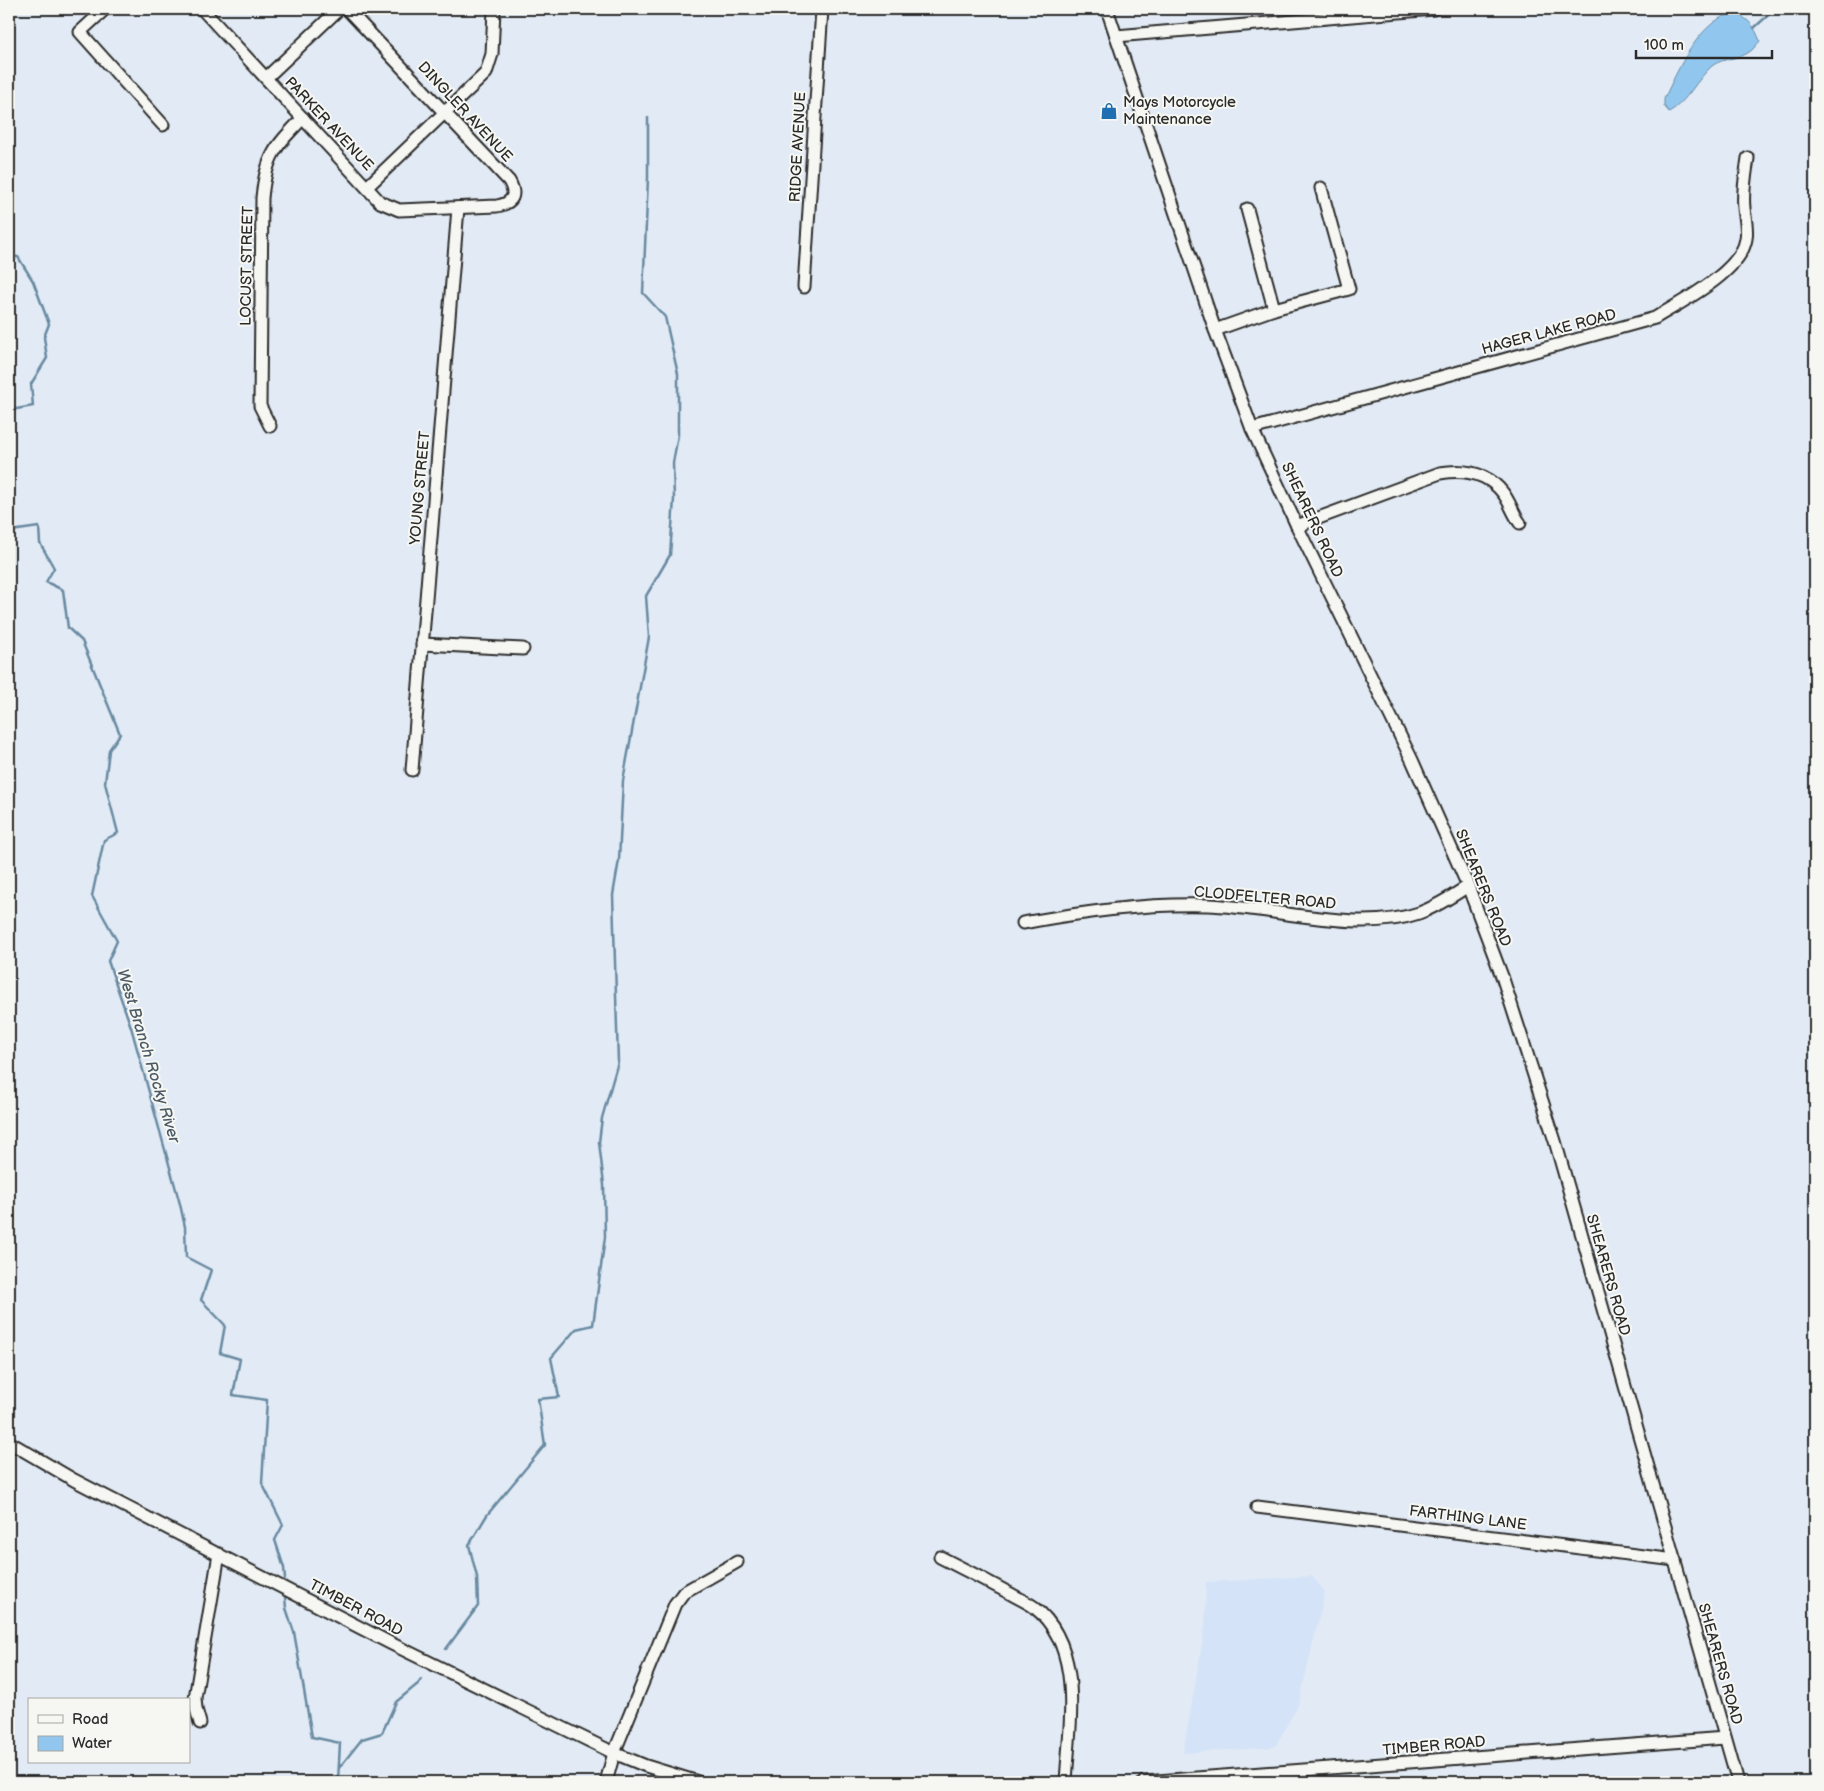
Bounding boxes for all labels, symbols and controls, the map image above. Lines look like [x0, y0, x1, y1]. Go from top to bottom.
scale bar [1636, 28, 1773, 60]
text: 100 m [1644, 36, 1684, 55]
street label: DINGLER AVENUE [414, 58, 517, 166]
street label: PARKER AVENUE [281, 73, 378, 175]
street label: RIDGE AVENUE [786, 91, 810, 203]
place label: Mays Motorcycle Maintenance [1123, 93, 1236, 129]
shop icon: Mays Motorcycle Maintenance [1099, 101, 1119, 121]
street label: LOCUST STREET [236, 206, 258, 326]
street label: HAGER LAKE ROAD [1480, 305, 1619, 359]
street label: YOUNG STREET [405, 430, 434, 547]
street label: SHEARERS ROAD [1277, 459, 1347, 581]
street label: SHEARERS ROAD [1451, 826, 1515, 950]
street label: CLODFELTER ROAD [1193, 882, 1337, 914]
water label: West Branch Rocky River [112, 967, 184, 1146]
street label: SHEARERS ROAD [1582, 1212, 1634, 1338]
street label: FARTHING LANE [1408, 1501, 1528, 1535]
street label: TIMBER ROAD [306, 1575, 406, 1641]
street label: SHEARERS ROAD [1694, 1601, 1746, 1727]
legend [28, 1698, 190, 1764]
text: Road [72, 1710, 108, 1729]
street label: TIMBER ROAD [1382, 1732, 1486, 1760]
text: Water [72, 1734, 112, 1753]

